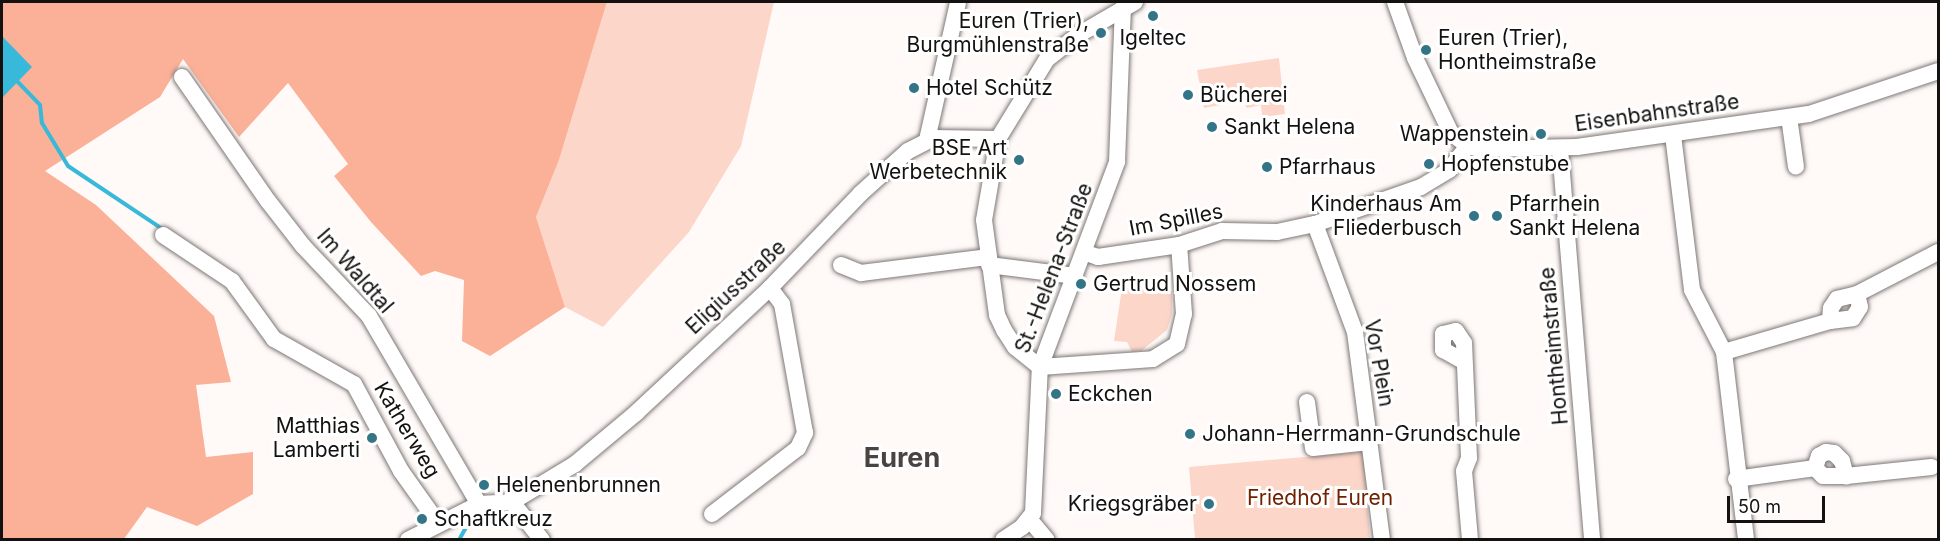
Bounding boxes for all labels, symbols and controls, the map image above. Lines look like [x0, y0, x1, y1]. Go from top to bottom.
place label: Euren (Trier), Burgmühlenstraße [907, 8, 1089, 58]
marker: Igeltec [1146, 9, 1160, 23]
place label: Igeltec [1119, 25, 1187, 51]
place label: Euren (Trier), Hontheimstraße [1438, 25, 1596, 75]
marker: Euren (Trier), Burgmühlenstraße [1094, 26, 1108, 40]
marker: Euren (Trier), Hontheimstraße [1419, 43, 1433, 57]
place label: Hotel Schütz [926, 75, 1053, 101]
marker: Hotel Schütz [907, 81, 921, 95]
place label: Bücherei [1200, 82, 1288, 108]
marker: Bücherei [1181, 88, 1195, 102]
street label: Eisenbahnstraße [1573, 89, 1741, 137]
place label: Sankt Helena [1224, 114, 1355, 140]
marker: Sankt Helena [1205, 120, 1219, 134]
place label: Wappenstein [1400, 121, 1529, 147]
marker: Wappenstein [1534, 127, 1548, 141]
place label: BSE Art Werbetechnik [869, 135, 1007, 185]
place label: Hopfenstube [1441, 151, 1569, 177]
marker: BSE Art Werbetechnik [1012, 153, 1026, 167]
place label: Pfarrhaus [1279, 154, 1376, 180]
marker: Hopfenstube [1422, 157, 1436, 171]
marker: Pfarrhaus [1260, 160, 1274, 174]
street label: St.-Helena-Straße [1010, 179, 1098, 357]
place label: Kinderhaus Am Fliederbusch [1310, 191, 1462, 241]
place label: Pfarrhein Sankt Helena [1509, 191, 1640, 241]
street label: Im Spilles [1127, 199, 1225, 241]
marker: Kinderhaus Am Fliederbusch [1467, 209, 1481, 223]
marker: Pfarrhein Sankt Helena [1490, 209, 1504, 223]
street label: Im Waldtal [312, 224, 398, 318]
street label: Eligiusstraße [681, 234, 791, 340]
street label: Hontheimstraße [1535, 266, 1573, 426]
place label: Gertrud Nossem [1093, 271, 1256, 297]
marker: Gertrud Nossem [1074, 277, 1088, 291]
street label: Vor Plein [1359, 317, 1399, 409]
street label: Katherweg [369, 377, 445, 483]
place label: Eckchen [1068, 381, 1153, 407]
marker: Eckchen [1049, 387, 1063, 401]
place label: Matthias Lamberti [273, 413, 360, 463]
place label: Johann-Herrmann-Grundschule [1202, 421, 1521, 447]
marker: Johann-Herrmann-Grundschule [1183, 427, 1197, 441]
marker: Matthias Lamberti [365, 431, 379, 445]
district label: Euren [864, 442, 940, 474]
place label: Helenenbrunnen [496, 472, 661, 498]
marker: Helenenbrunnen [477, 478, 491, 492]
scale bar [1730, 484, 1828, 522]
park label: Friedhof Euren [1247, 485, 1393, 511]
place label: Kriegsgräber [1068, 491, 1197, 517]
text: 50 m [1738, 496, 1781, 517]
marker: Kriegsgräber [1202, 497, 1216, 511]
place label: Schaftkreuz [434, 506, 553, 532]
marker: Schaftkreuz [415, 512, 429, 526]

